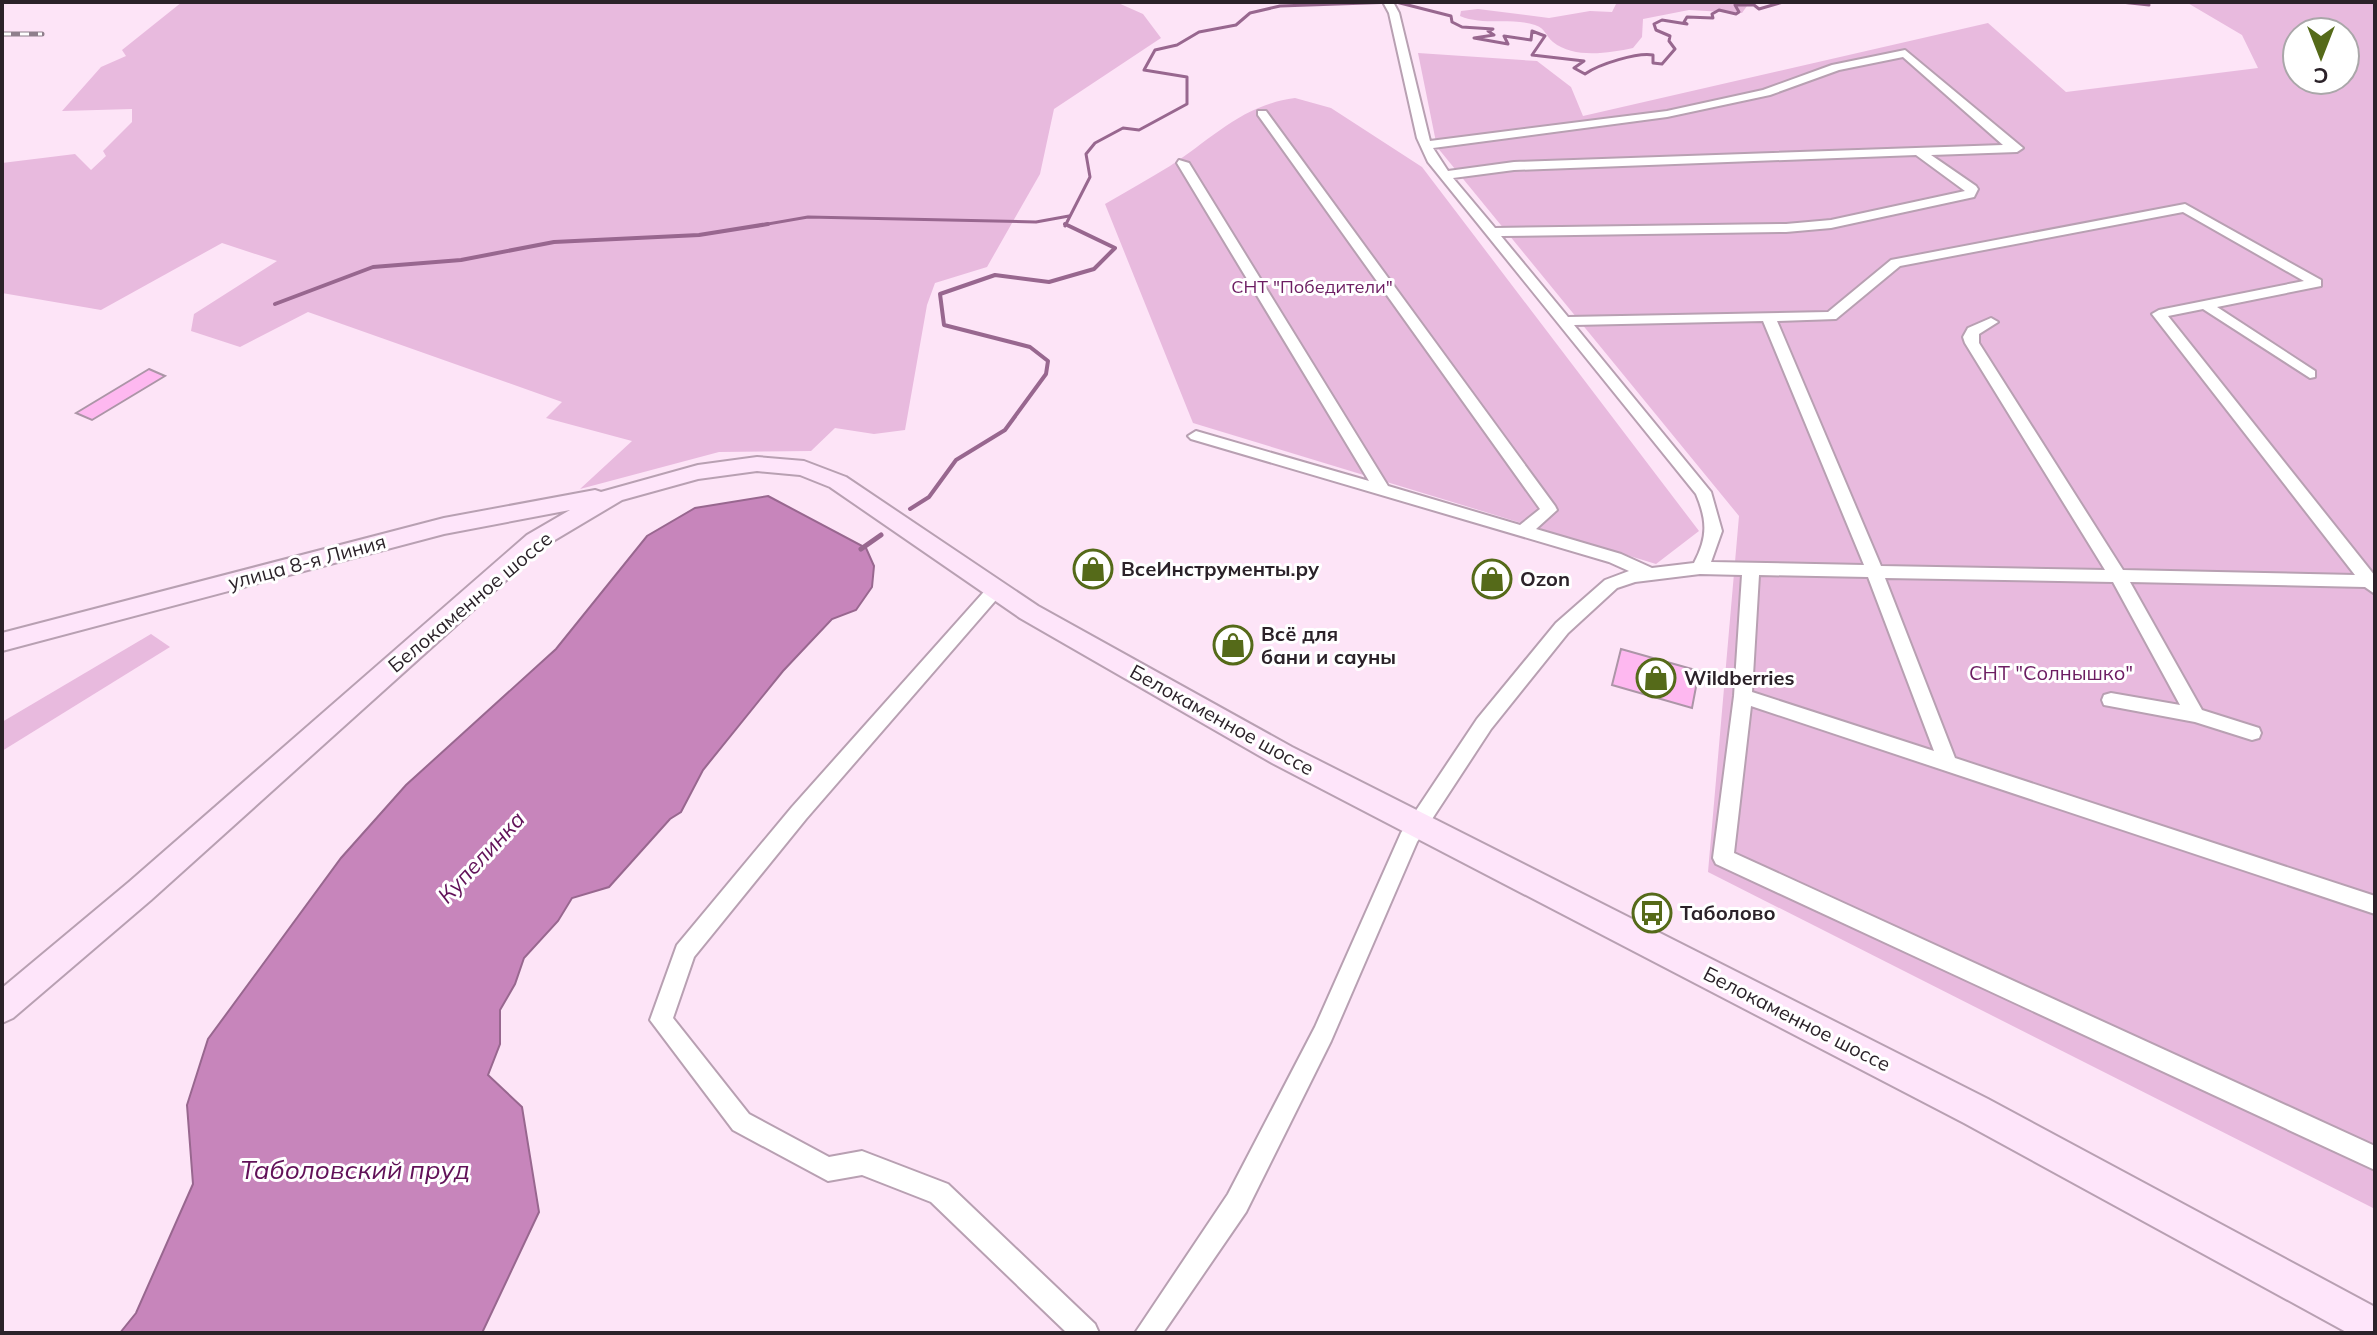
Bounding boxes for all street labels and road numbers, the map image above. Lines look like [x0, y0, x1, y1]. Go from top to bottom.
street label: Белокаменное шоссе [383, 526, 557, 678]
street label: улица 8-я Линия [225, 528, 388, 595]
street label: Белокаменное шоссе [1126, 659, 1319, 781]
street label: Белокаменное шоссе [1700, 961, 1895, 1077]

